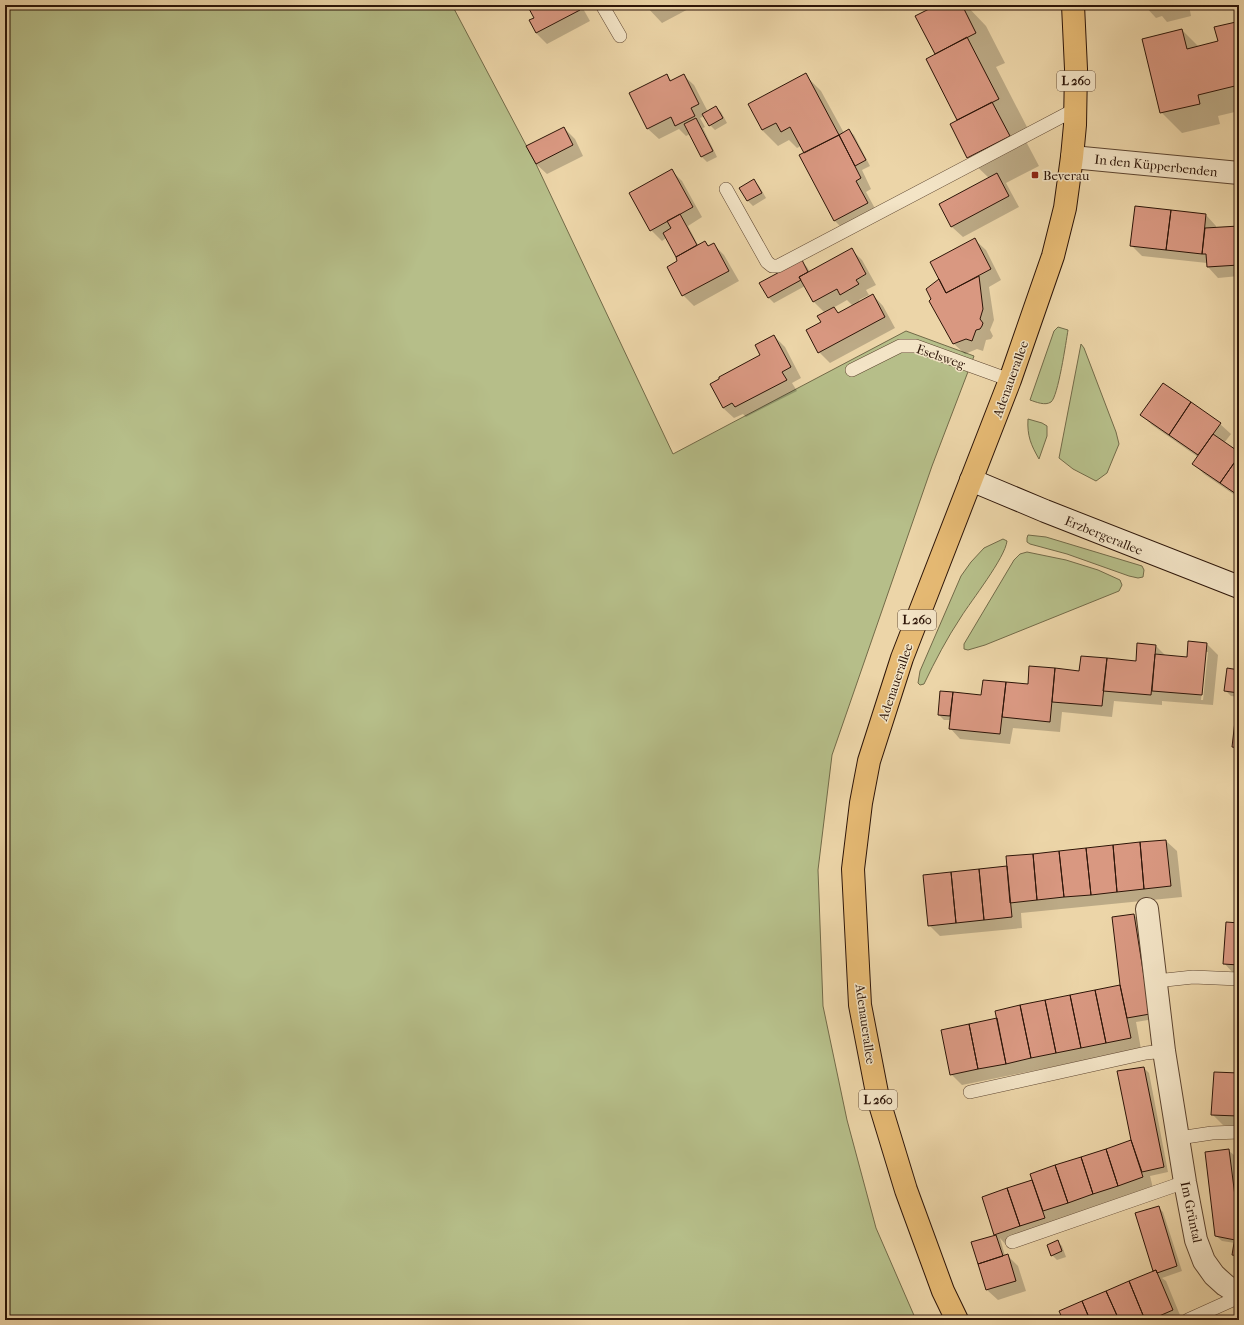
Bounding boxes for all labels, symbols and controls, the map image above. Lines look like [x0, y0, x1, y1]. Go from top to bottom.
road number: L 260 [1057, 71, 1095, 91]
street label: In den Küpperbenden [1094, 152, 1219, 179]
place label: Beverau [1043, 168, 1090, 183]
marker: Beverau [1030, 170, 1040, 180]
street label: Adenauerallee [989, 338, 1032, 421]
street label: Eselsweg [915, 341, 968, 372]
street label: Erzbergerallee [1063, 513, 1146, 558]
road number: L 260 [898, 610, 936, 630]
street label: Adenauerallee [875, 641, 916, 724]
street label: Adenauerallee [852, 982, 879, 1066]
road number: L 260 [859, 1090, 897, 1110]
street label: Im Grüntal [1178, 1180, 1205, 1245]

